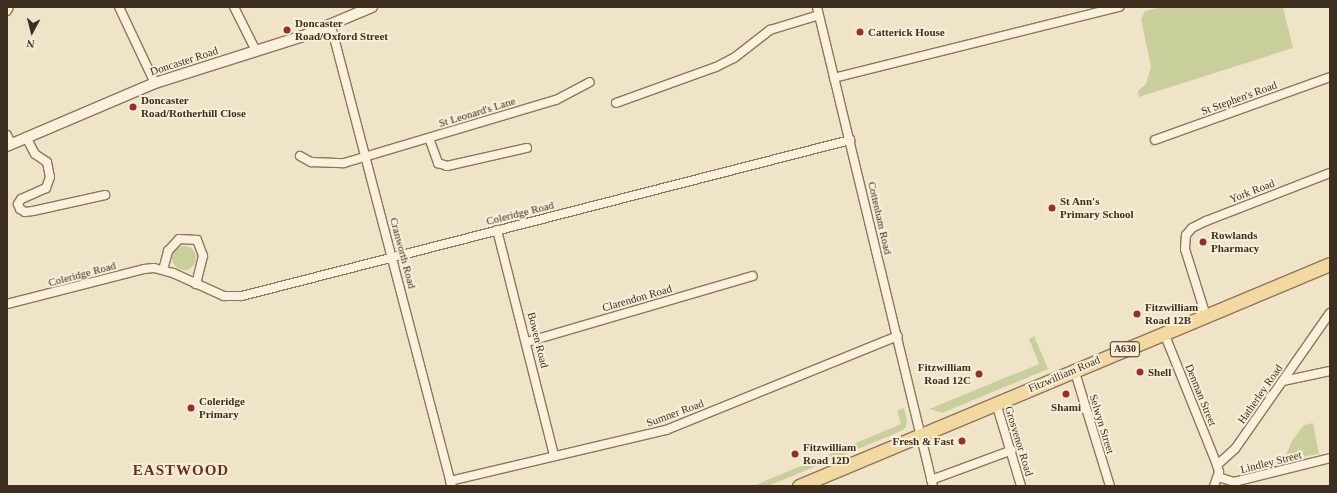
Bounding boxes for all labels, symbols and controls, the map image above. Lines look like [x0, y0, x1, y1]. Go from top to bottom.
north arrow [12, 12, 52, 52]
place label: Doncaster Road/Oxford Street [295, 17, 388, 43]
marker: Doncaster Road/Oxford Street [282, 25, 292, 35]
place label: Catterick House [868, 25, 945, 39]
marker: Catterick House [855, 27, 865, 37]
text: N [26, 37, 35, 50]
street label: Doncaster Road [148, 44, 220, 78]
street label: St Stephen's Road [1199, 78, 1279, 118]
place label: Doncaster Road/Rotherhill Close [141, 94, 246, 120]
street label: St Leonard's Lane [437, 94, 517, 130]
marker: Doncaster Road/Rotherhill Close [128, 102, 138, 112]
street label: York Road [1227, 176, 1277, 206]
street label: Cottenham Road [865, 180, 895, 256]
place label: St Ann's Primary School [1060, 195, 1134, 221]
street label: Coleridge Road [485, 198, 555, 228]
marker: St Ann's Primary School [1047, 203, 1057, 213]
street label: Cranworth Road [387, 216, 419, 290]
place label: Rowlands Pharmacy [1211, 229, 1259, 255]
marker: Rowlands Pharmacy [1198, 237, 1208, 247]
street label: Coleridge Road [47, 259, 117, 289]
street label: Clarendon Road [601, 282, 673, 314]
place label: Fitzwilliam Road 12B [1145, 301, 1198, 327]
marker: Fitzwilliam Road 12B [1132, 309, 1142, 319]
street label: Bowen Road [525, 311, 551, 369]
road number: A630 [1109, 341, 1141, 357]
street label: Fitzwilliam Road [1026, 353, 1102, 395]
place label: Fitzwilliam Road 12C [918, 361, 971, 387]
street label: Denman Street [1183, 362, 1219, 428]
street label: Hatherley Road [1235, 362, 1285, 426]
place label: Shell [1148, 365, 1171, 379]
marker: Shell [1135, 367, 1145, 377]
marker: Fitzwilliam Road 12C [974, 369, 984, 379]
marker: Shami [1061, 389, 1071, 399]
street label: Selwyn Street [1087, 393, 1117, 455]
place label: Coleridge Primary [199, 395, 245, 421]
street label: Sumner Road [644, 397, 706, 429]
place label: Shami [1051, 400, 1081, 414]
marker: Coleridge Primary [186, 403, 196, 413]
street label: Grosvenor Road [1002, 404, 1036, 478]
place label: Fresh & Fast [892, 434, 954, 448]
marker: Fresh & Fast [957, 436, 967, 446]
place label: Fitzwilliam Road 12D [803, 441, 856, 467]
street label: Lindley Street [1239, 448, 1303, 476]
marker: Fitzwilliam Road 12D [790, 449, 800, 459]
district label: EASTWOOD [133, 462, 229, 480]

